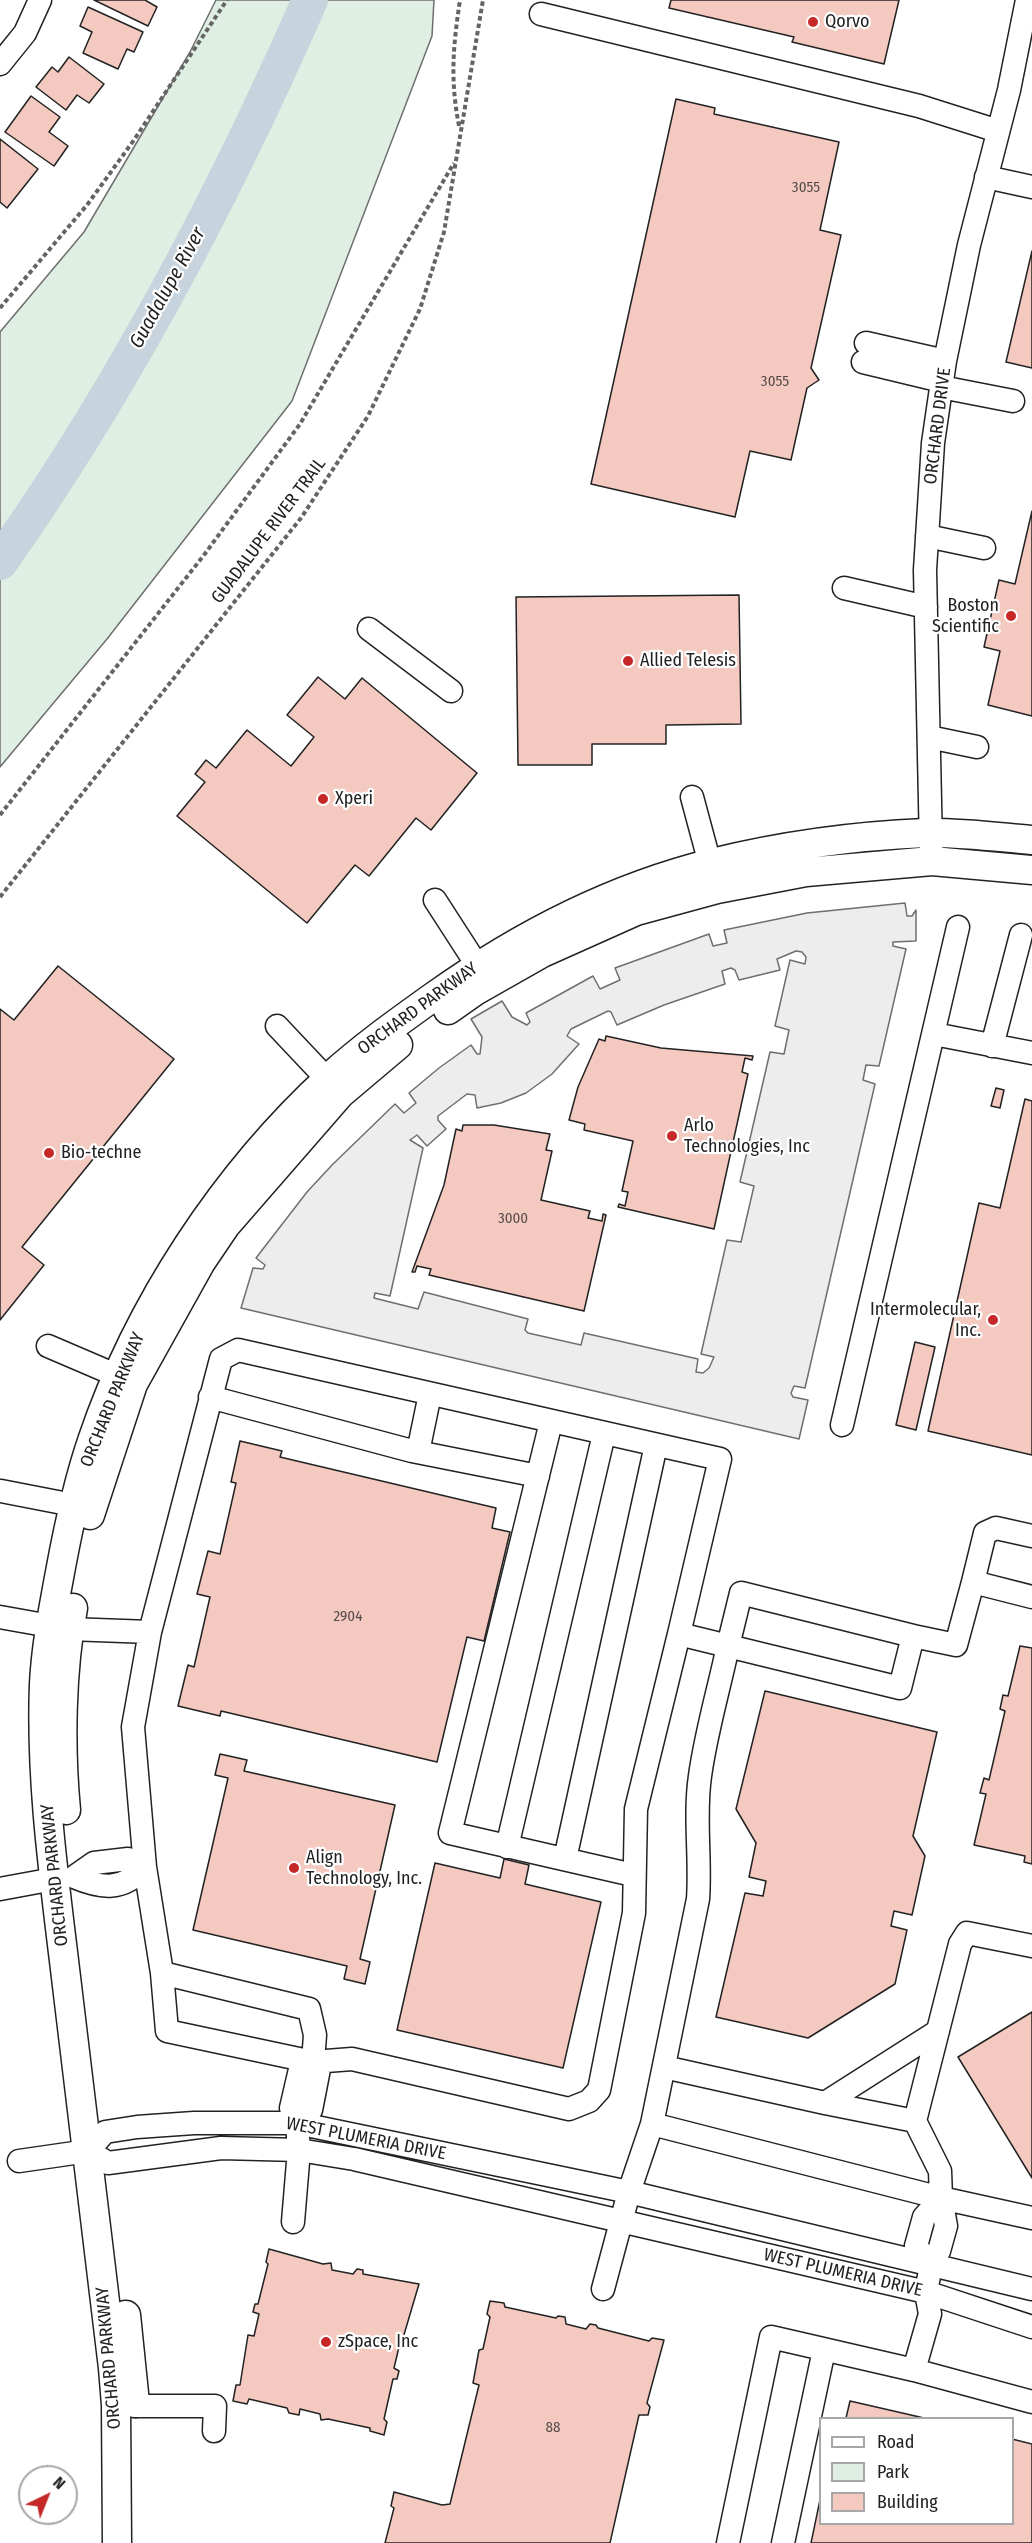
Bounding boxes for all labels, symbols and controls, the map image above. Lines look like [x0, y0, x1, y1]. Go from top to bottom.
place label: Qorvo [825, 11, 869, 33]
marker: Qorvo [806, 15, 820, 29]
house number: 3055 [792, 179, 820, 197]
water label: Guadalupe River [125, 223, 211, 353]
street label: ORCHARD DRIVE [920, 366, 956, 486]
house number: 3055 [761, 373, 789, 391]
street label: GUADALUPE RIVER TRAIL [207, 454, 331, 608]
place label: Boston Scientific [932, 595, 999, 638]
marker: Boston Scientific [1004, 609, 1018, 623]
place label: Allied Telesis [640, 650, 736, 672]
marker: Allied Telesis [621, 654, 635, 668]
place label: Xperi [335, 788, 373, 810]
marker: Xperi [316, 792, 330, 806]
street label: ORCHARD PARKWAY [354, 958, 482, 1060]
place label: Arlo Technologies, Inc [684, 1115, 810, 1158]
marker: Arlo Technologies, Inc [665, 1129, 679, 1143]
place label: Bio-techne [61, 1142, 141, 1164]
marker: Bio-techne [42, 1146, 56, 1160]
house number: 3000 [498, 1210, 528, 1228]
place label: Intermolecular, Inc. [870, 1299, 981, 1342]
marker: Intermolecular, Inc. [986, 1313, 1000, 1327]
street label: ORCHARD PARKWAY [76, 1330, 150, 1470]
house number: 2904 [334, 1608, 362, 1626]
street label: ORCHARD PARKWAY [37, 1803, 73, 1947]
place label: Align Technology, Inc. [306, 1847, 422, 1890]
marker: Align Technology, Inc. [287, 1861, 301, 1875]
street label: WEST PLUMERIA DRIVE [284, 2113, 448, 2165]
street label: WEST PLUMERIA DRIVE [761, 2244, 925, 2302]
street label: ORCHARD PARKWAY [92, 2286, 126, 2430]
place label: zSpace, Inc [338, 2331, 418, 2353]
marker: zSpace, Inc [319, 2335, 333, 2349]
legend [819, 2417, 1014, 2525]
house number: 88 [546, 2419, 560, 2437]
text: Road [877, 2431, 914, 2453]
text: Park [877, 2461, 909, 2483]
north arrow [18, 2465, 78, 2525]
text: N [49, 2473, 69, 2493]
text: Building [877, 2491, 938, 2513]

